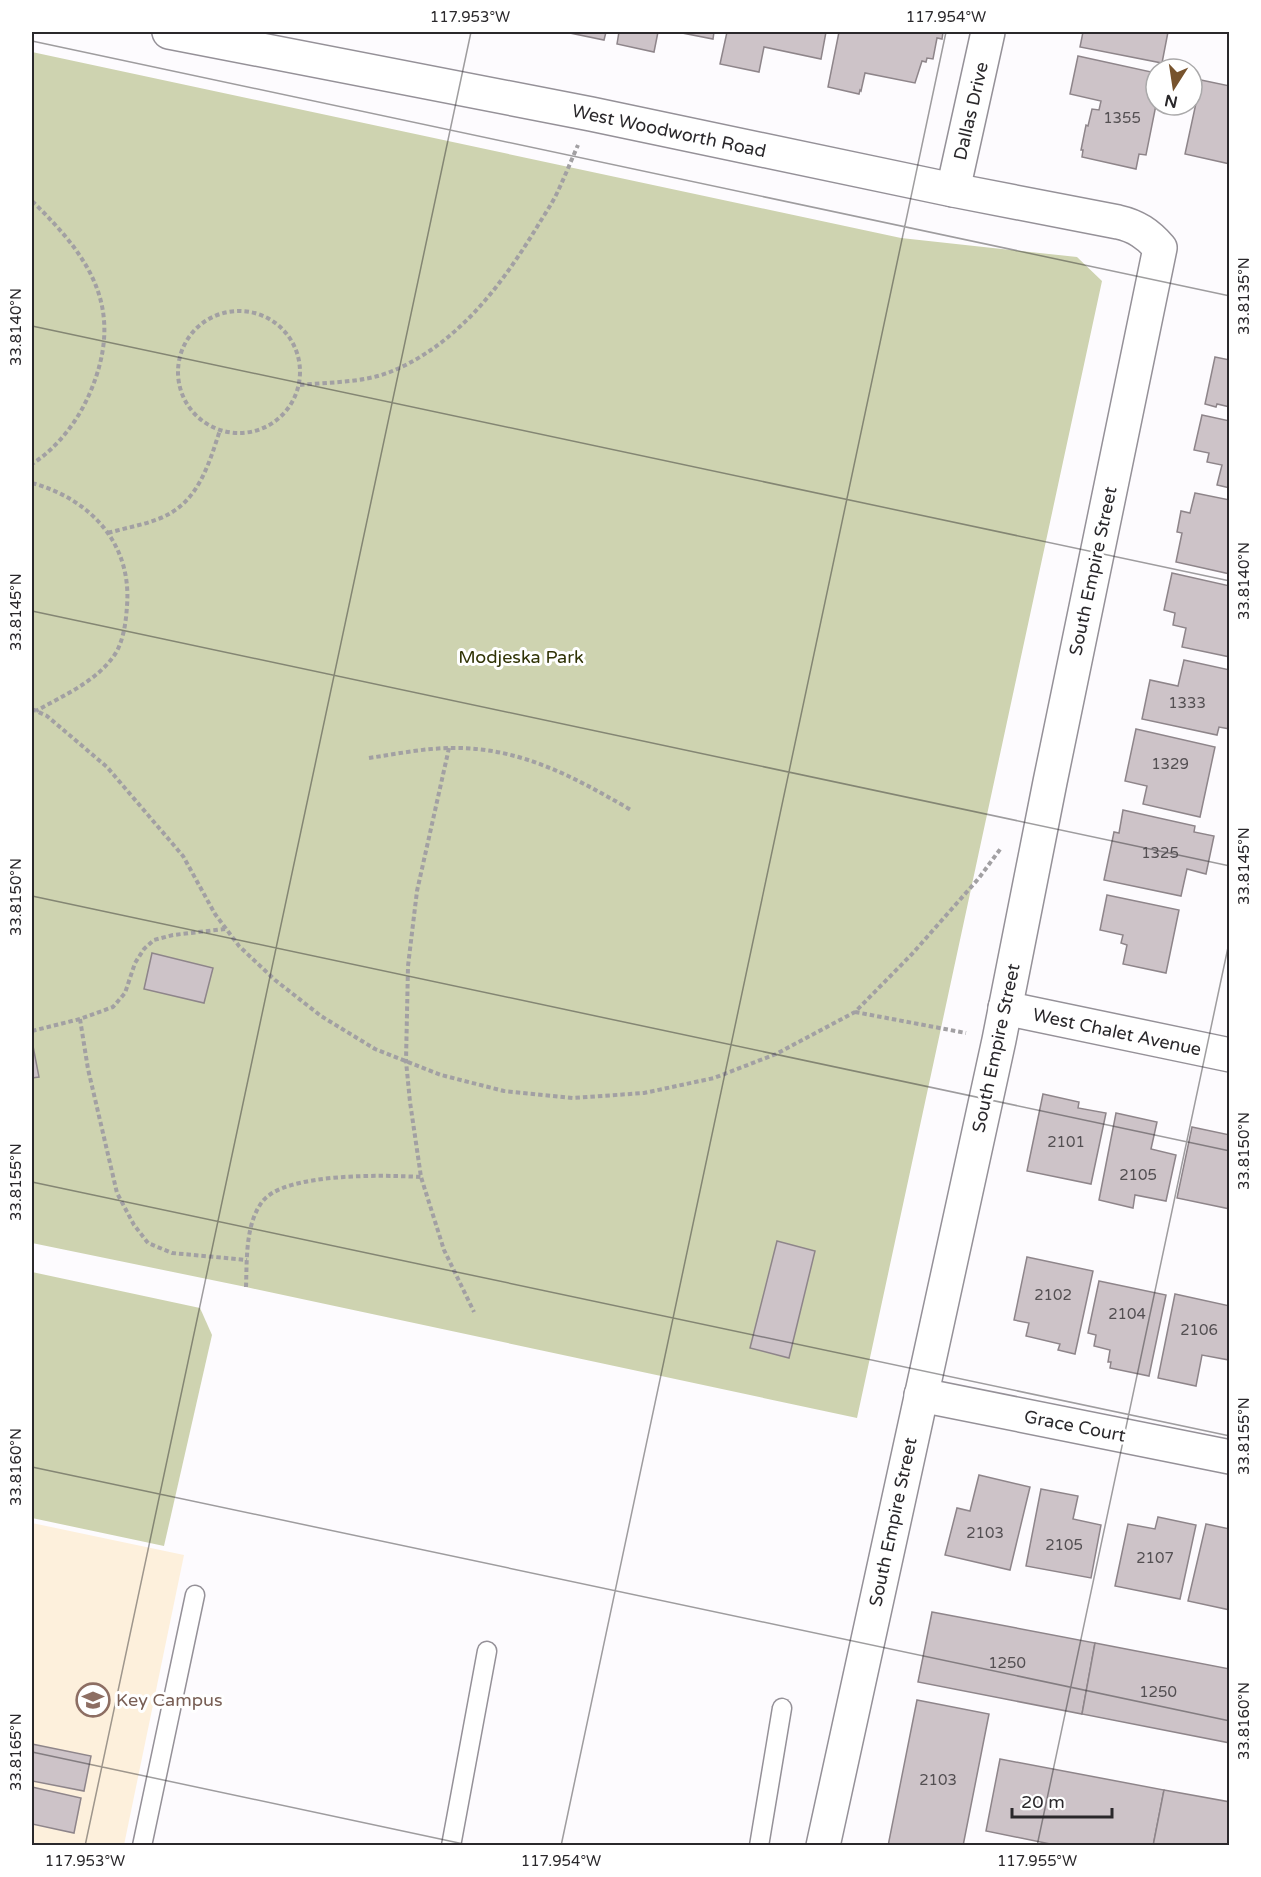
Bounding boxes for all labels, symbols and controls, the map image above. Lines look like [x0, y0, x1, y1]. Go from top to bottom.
text: 117.953°W [430, 8, 510, 26]
text: 117.954°W [906, 8, 986, 26]
north arrow [1144, 57, 1204, 117]
street label: Dallas Drive [949, 60, 993, 162]
text: N [1163, 90, 1179, 112]
street label: West Woodworth Road [570, 100, 768, 162]
house number: 1355 [1103, 109, 1141, 127]
text: 33.8135°N [1235, 257, 1253, 335]
text: 33.8140°N [7, 288, 25, 366]
street label: South Empire Street [1064, 484, 1122, 657]
text: 33.8140°N [1235, 542, 1253, 620]
text: 33.8145°N [7, 573, 25, 651]
park label: Modjeska Park [458, 646, 584, 668]
house number: 1333 [1168, 694, 1206, 712]
house number: 1329 [1151, 755, 1189, 773]
text: 33.8145°N [1235, 827, 1253, 905]
house number: 1325 [1141, 844, 1179, 862]
text: 33.8150°N [7, 858, 25, 936]
street label: South Empire Street [967, 961, 1025, 1134]
street label: West Chalet Avenue [1031, 1003, 1203, 1061]
text: 33.8150°N [1235, 1112, 1253, 1190]
house number: 2101 [1047, 1133, 1085, 1151]
text: 33.8155°N [7, 1143, 25, 1221]
house number: 2105 [1119, 1166, 1157, 1184]
house number: 2102 [1034, 1286, 1072, 1304]
house number: 2104 [1108, 1305, 1146, 1323]
house number: 2106 [1180, 1321, 1218, 1339]
text: 33.8155°N [1235, 1397, 1253, 1475]
street label: Grace Court [1022, 1405, 1128, 1447]
text: 33.8160°N [7, 1428, 25, 1506]
street label: South Empire Street [864, 1435, 922, 1608]
house number: 2103 [966, 1524, 1004, 1542]
house number: 2105 [1045, 1536, 1083, 1554]
house number: 2107 [1136, 1549, 1174, 1567]
house number: 1250 [988, 1654, 1026, 1672]
school or university icon: Key Campus [75, 1682, 111, 1718]
text: 33.8160°N [1235, 1682, 1253, 1760]
house number: 1250 [1139, 1683, 1177, 1701]
place label: Key Campus [116, 1689, 223, 1711]
text: 33.8165°N [7, 1713, 25, 1791]
house number: 2103 [919, 1771, 957, 1789]
scale bar [1012, 1781, 1112, 1819]
text: 20 m [1021, 1791, 1065, 1813]
text: 117.953°W [45, 1852, 125, 1870]
text: 117.954°W [521, 1852, 601, 1870]
text: 117.955°W [997, 1852, 1077, 1870]

